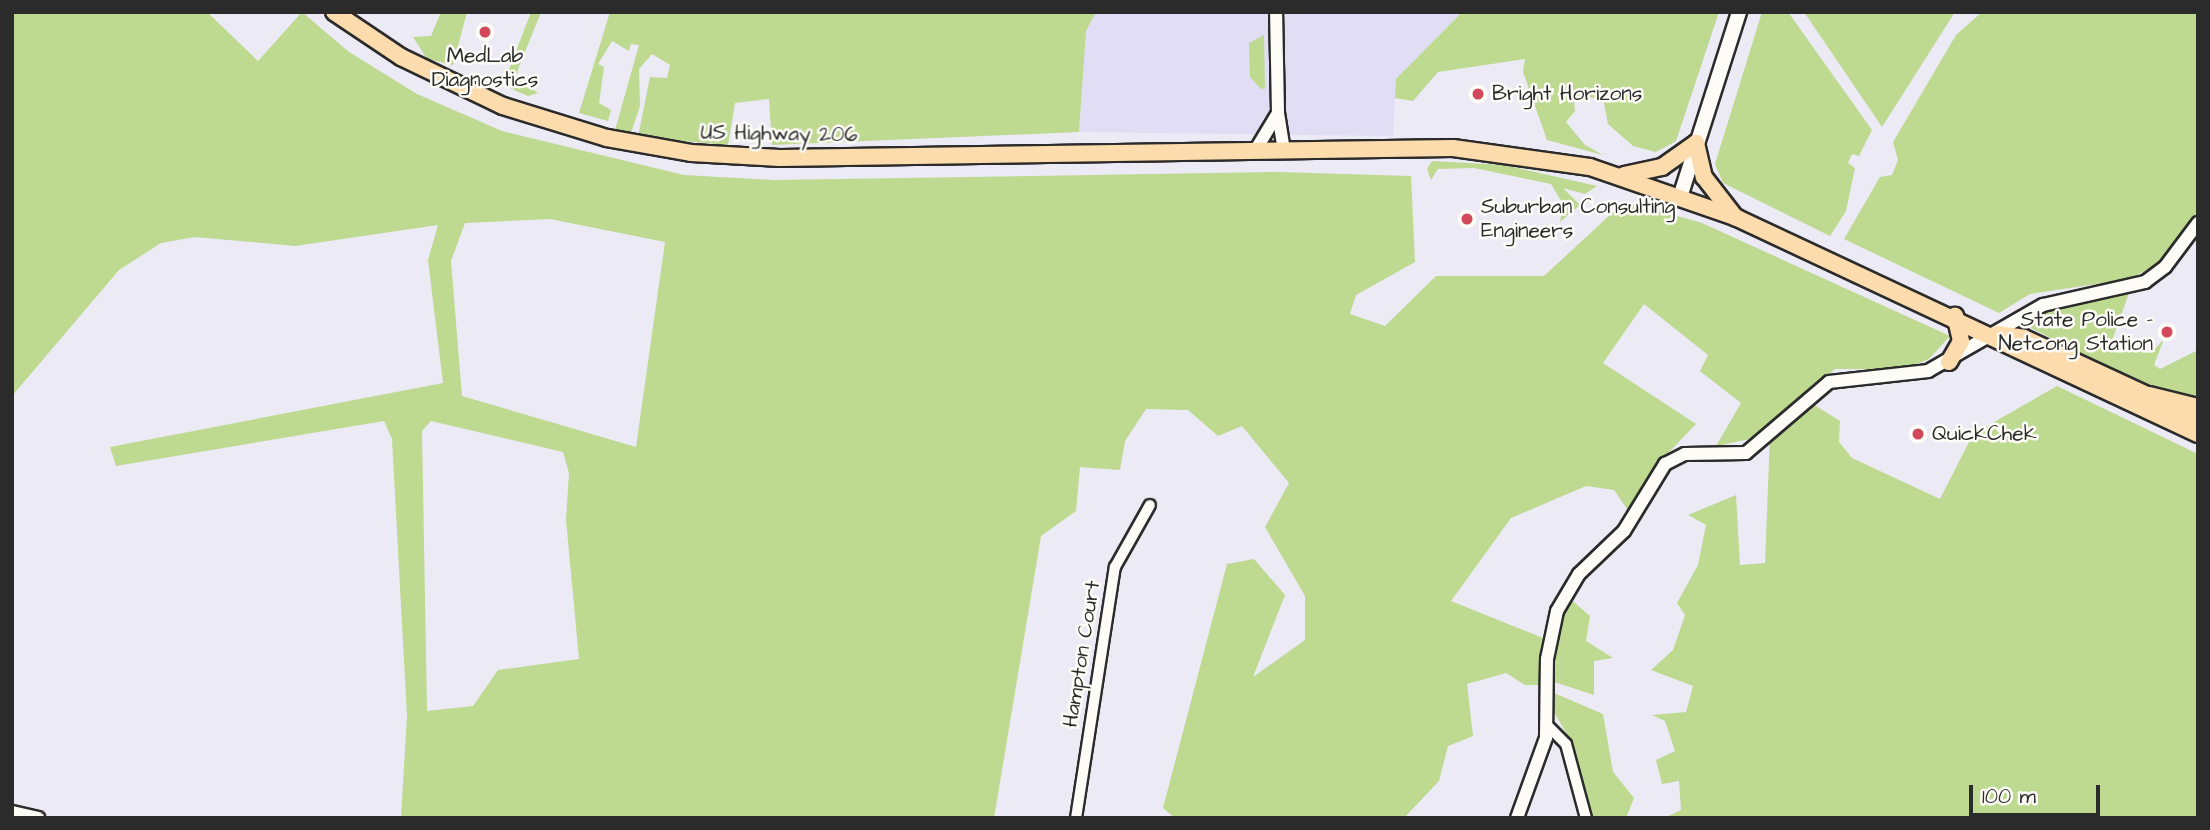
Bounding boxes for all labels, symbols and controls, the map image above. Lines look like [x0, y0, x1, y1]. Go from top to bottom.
marker: MedLab Diagnostics [477, 24, 493, 40]
place label: MedLab Diagnostics [432, 43, 538, 93]
place label: Bright Horizons [1492, 81, 1642, 107]
marker: Bright Horizons [1470, 86, 1486, 102]
street label: US Highway 206 [700, 120, 858, 148]
place label: Suburban Consulting Engineers [1481, 194, 1675, 244]
marker: Suburban Consulting Engineers [1459, 211, 1475, 227]
place label: State Police - Netcong Station [1998, 307, 2153, 357]
marker: State Police - Netcong Station [2159, 324, 2175, 340]
place label: QuickChek [1932, 421, 2037, 447]
marker: QuickChek [1910, 426, 1926, 442]
street label: Hampton Court [1058, 579, 1106, 729]
scale bar [1972, 770, 2103, 814]
text: 100 m [1982, 782, 2036, 811]

